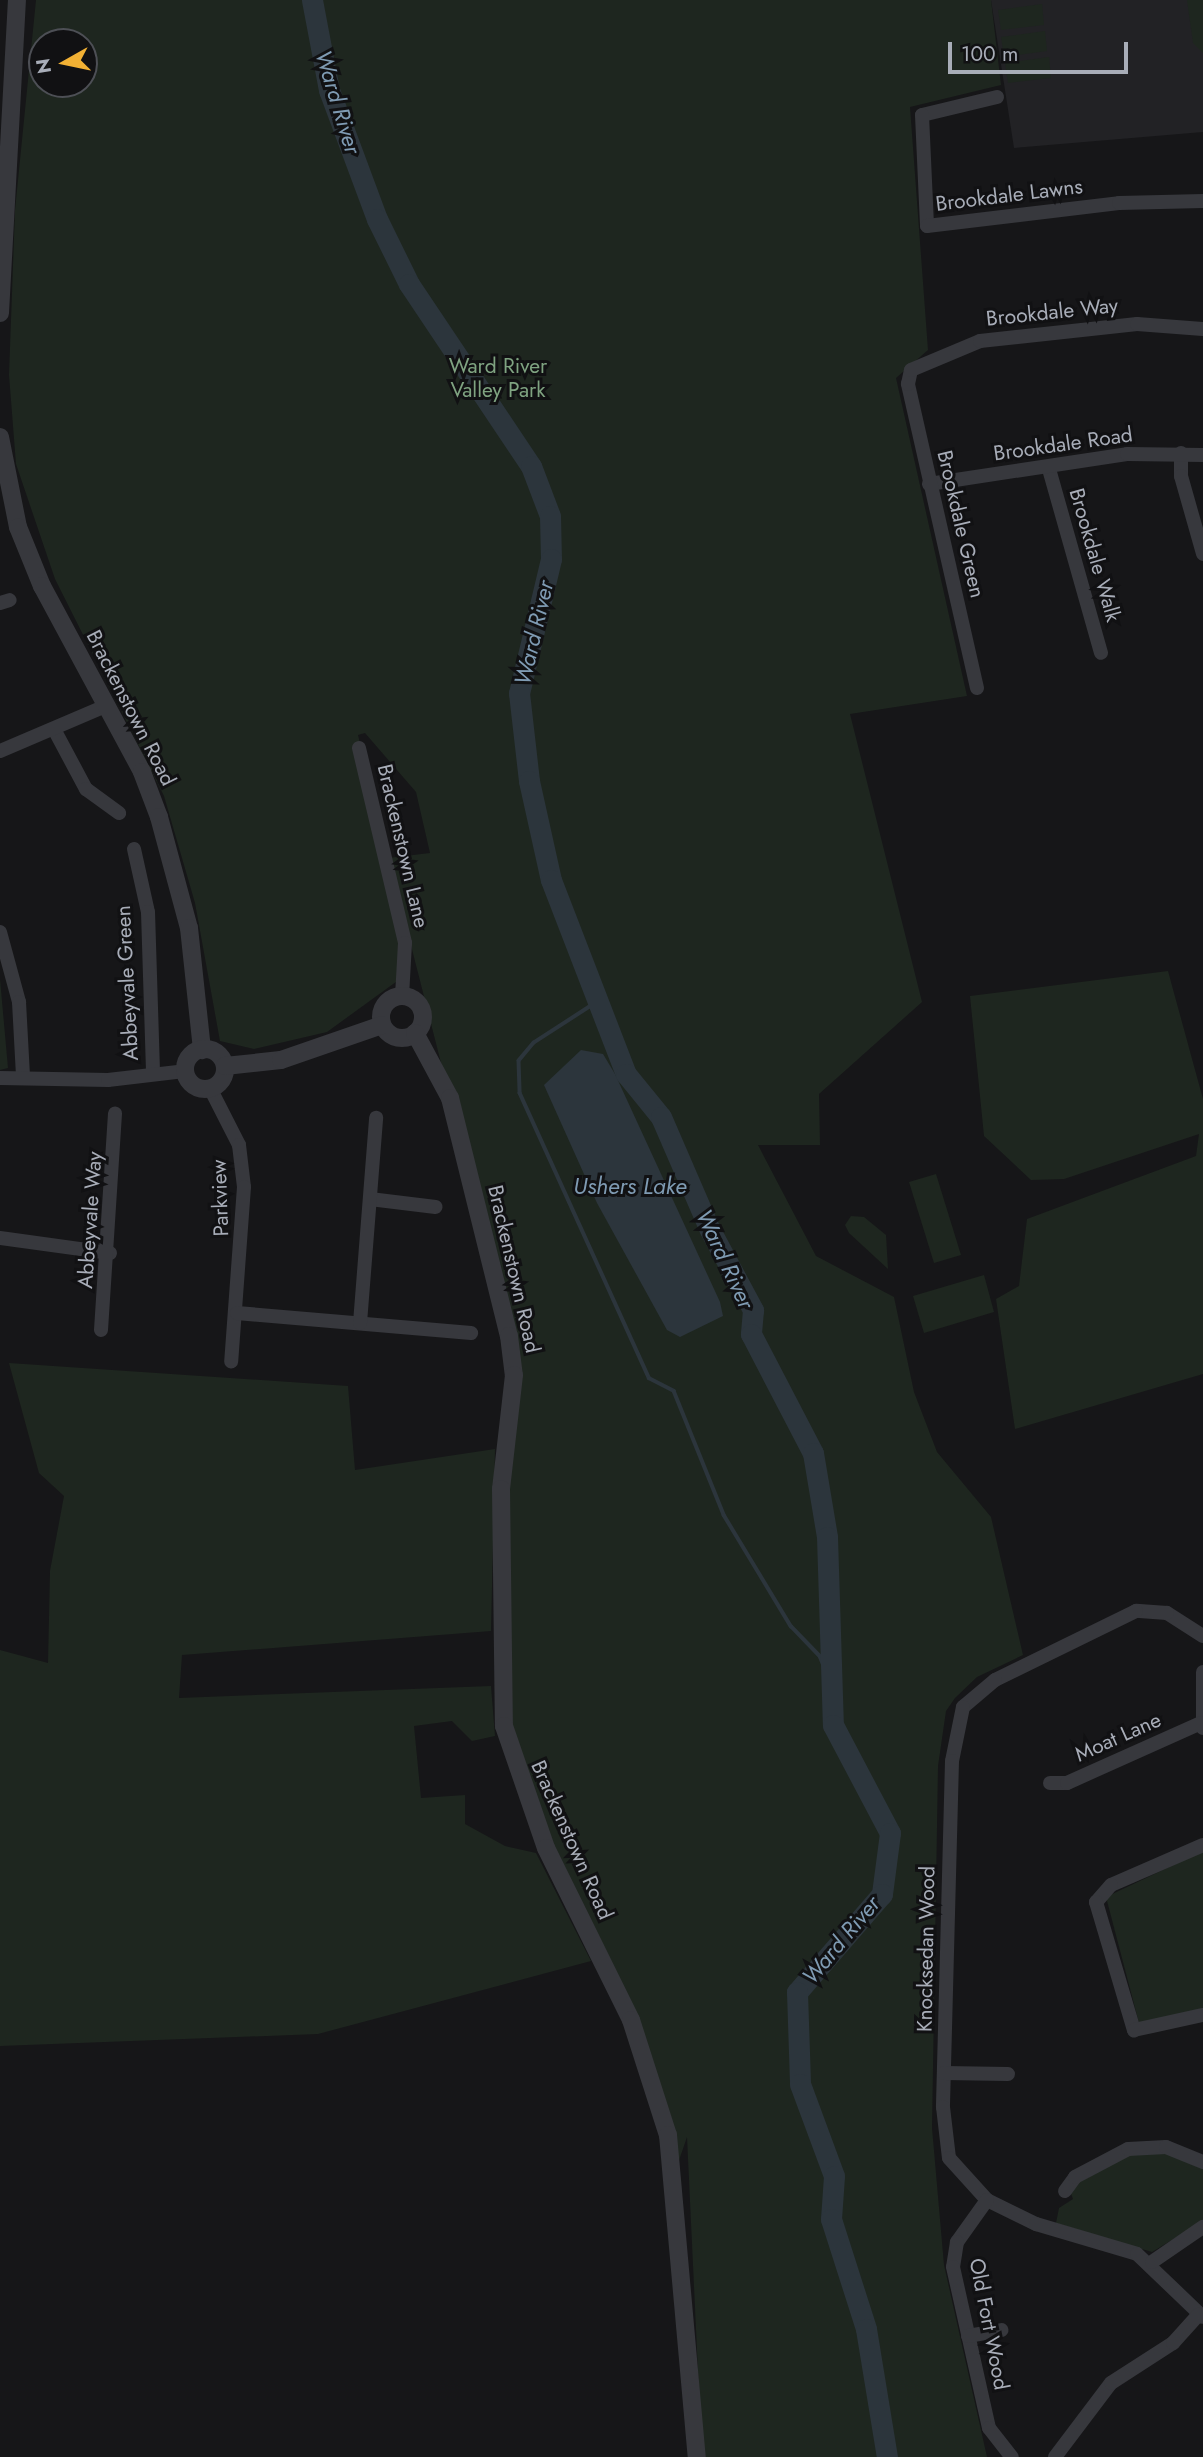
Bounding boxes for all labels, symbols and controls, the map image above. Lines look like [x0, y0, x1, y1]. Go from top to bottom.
north arrow [28, 28, 98, 98]
scale bar [951, 28, 1131, 72]
text: 100 m [961, 39, 1018, 69]
water label: Ward River [309, 47, 367, 157]
text: N [29, 56, 58, 76]
street label: Brookdale Lawns [934, 173, 1084, 217]
street label: Brookdale Way [985, 293, 1119, 331]
park label: Ward River Valley Park [449, 353, 547, 403]
street label: Brookdale Road [992, 422, 1134, 466]
street label: Brookdale Green [932, 448, 990, 600]
street label: Brookdale Walk [1064, 485, 1126, 625]
water label: Ward River [509, 578, 559, 688]
street label: Brackenstown Road [81, 626, 181, 790]
street label: Brackenstown Lane [372, 762, 434, 930]
street label: Abbeyvale Green [110, 905, 144, 1061]
street label: Abbeyvale Way [73, 1151, 107, 1289]
street label: Parkview [206, 1159, 234, 1237]
water label: Ushers Lake [573, 1172, 687, 1200]
street label: Brackenstown Road [482, 1183, 546, 1355]
water label: Ward River [690, 1205, 760, 1313]
street label: Moat Lane [1071, 1707, 1165, 1767]
street label: Brackenstown Road [526, 1757, 618, 1923]
street label: Knocksedan Wood [912, 1866, 940, 2032]
water label: Ward River [796, 1890, 886, 1990]
street label: Old Fort Wood [964, 2256, 1014, 2392]

